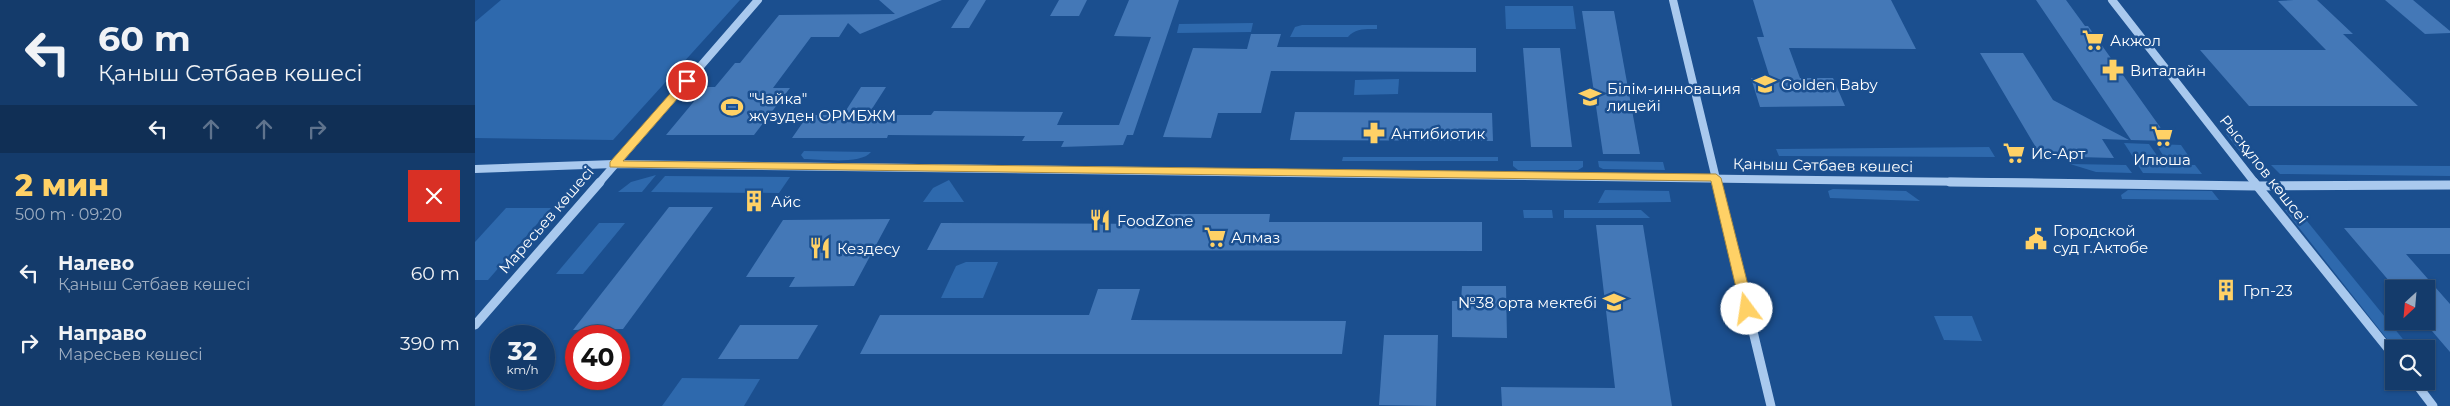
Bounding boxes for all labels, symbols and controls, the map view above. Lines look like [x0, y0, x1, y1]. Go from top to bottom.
text: 60 m [98, 17, 191, 60]
icon: left [15, 20, 80, 85]
supermarket icon: Акжол [2080, 27, 2106, 53]
place label: Акжол [2110, 31, 2161, 50]
pharmacy icon: Виталайн [2100, 57, 2126, 83]
text: Қаныш Сәтбаев көшесі [98, 60, 363, 87]
pin [666, 60, 708, 102]
place label: Виталайн [2130, 61, 2206, 80]
icon: arrive [673, 67, 701, 95]
school or university icon: Golden Baby [1752, 71, 1778, 97]
place label: Golden Baby [1781, 75, 1878, 94]
place label: Білім-инновация лицейі [1607, 79, 1741, 115]
school or university icon: Білім-инновация лицейі [1577, 84, 1603, 110]
place label: "Чайка" жүзуден ОРМБЖМ [749, 89, 896, 125]
sports icon: "Чайка" жүзуден ОРМБЖМ [719, 94, 745, 120]
street label: Рысқұлов көшсеі [2216, 111, 2312, 227]
icon: left [144, 115, 172, 143]
icon: ahead [197, 115, 225, 143]
icon: ahead [250, 115, 278, 143]
icon: right [303, 115, 331, 143]
pharmacy icon: Антибиотик [1361, 120, 1387, 146]
supermarket icon: Илюша [2149, 123, 2175, 149]
place label: Антибиотик [1391, 124, 1486, 143]
supermarket icon: Ис-Арт [2001, 140, 2027, 166]
place label: Ис-Арт [2031, 144, 2086, 163]
place label: Илюша [2133, 150, 2191, 169]
street label: Қаныш Сәтбаев көшесі [1733, 154, 1913, 176]
street label: Маресьев көшесі [494, 163, 598, 277]
text: 2 мин [15, 167, 109, 204]
button: close [408, 170, 460, 222]
building icon: Айс [741, 188, 767, 214]
place label: Айс [771, 192, 801, 211]
text: 500 m · 09:20 [15, 205, 122, 224]
restaurant icon: FoodZone [1087, 207, 1113, 233]
place label: FoodZone [1117, 211, 1193, 230]
place label: Городской суд г.Актобе [2053, 221, 2148, 257]
supermarket icon: Алмаз [1202, 224, 1228, 250]
public building icon: Городской суд г.Актобе [2023, 226, 2049, 252]
place label: Алмаз [1231, 228, 1280, 247]
restaurant icon: Кездесу [807, 235, 833, 261]
place label: Кездесу [837, 239, 901, 258]
text: Налево [58, 252, 134, 275]
icon: left [15, 259, 43, 287]
text: 60 m [411, 262, 460, 285]
text: Қаныш Сәтбаев көшесі [58, 275, 250, 294]
building icon: Грп-23 [2213, 277, 2239, 303]
north arrow [2385, 280, 2435, 330]
map controls [2385, 280, 2435, 390]
place label: Грп-23 [2243, 281, 2293, 300]
position arrow [1720, 282, 1772, 334]
school or university icon: №38 орта мектебі [1601, 289, 1627, 315]
place label: №38 орта мектебі [1458, 293, 1597, 312]
text: Направо [58, 322, 147, 345]
speed limit sign: 40 [565, 325, 630, 390]
icon: right [15, 329, 43, 357]
text: 390 m [400, 332, 460, 355]
text: 32 [508, 336, 537, 366]
button: search [2385, 340, 2435, 390]
text: Маресьев көшесі [58, 345, 203, 364]
text: km/h [506, 362, 539, 377]

